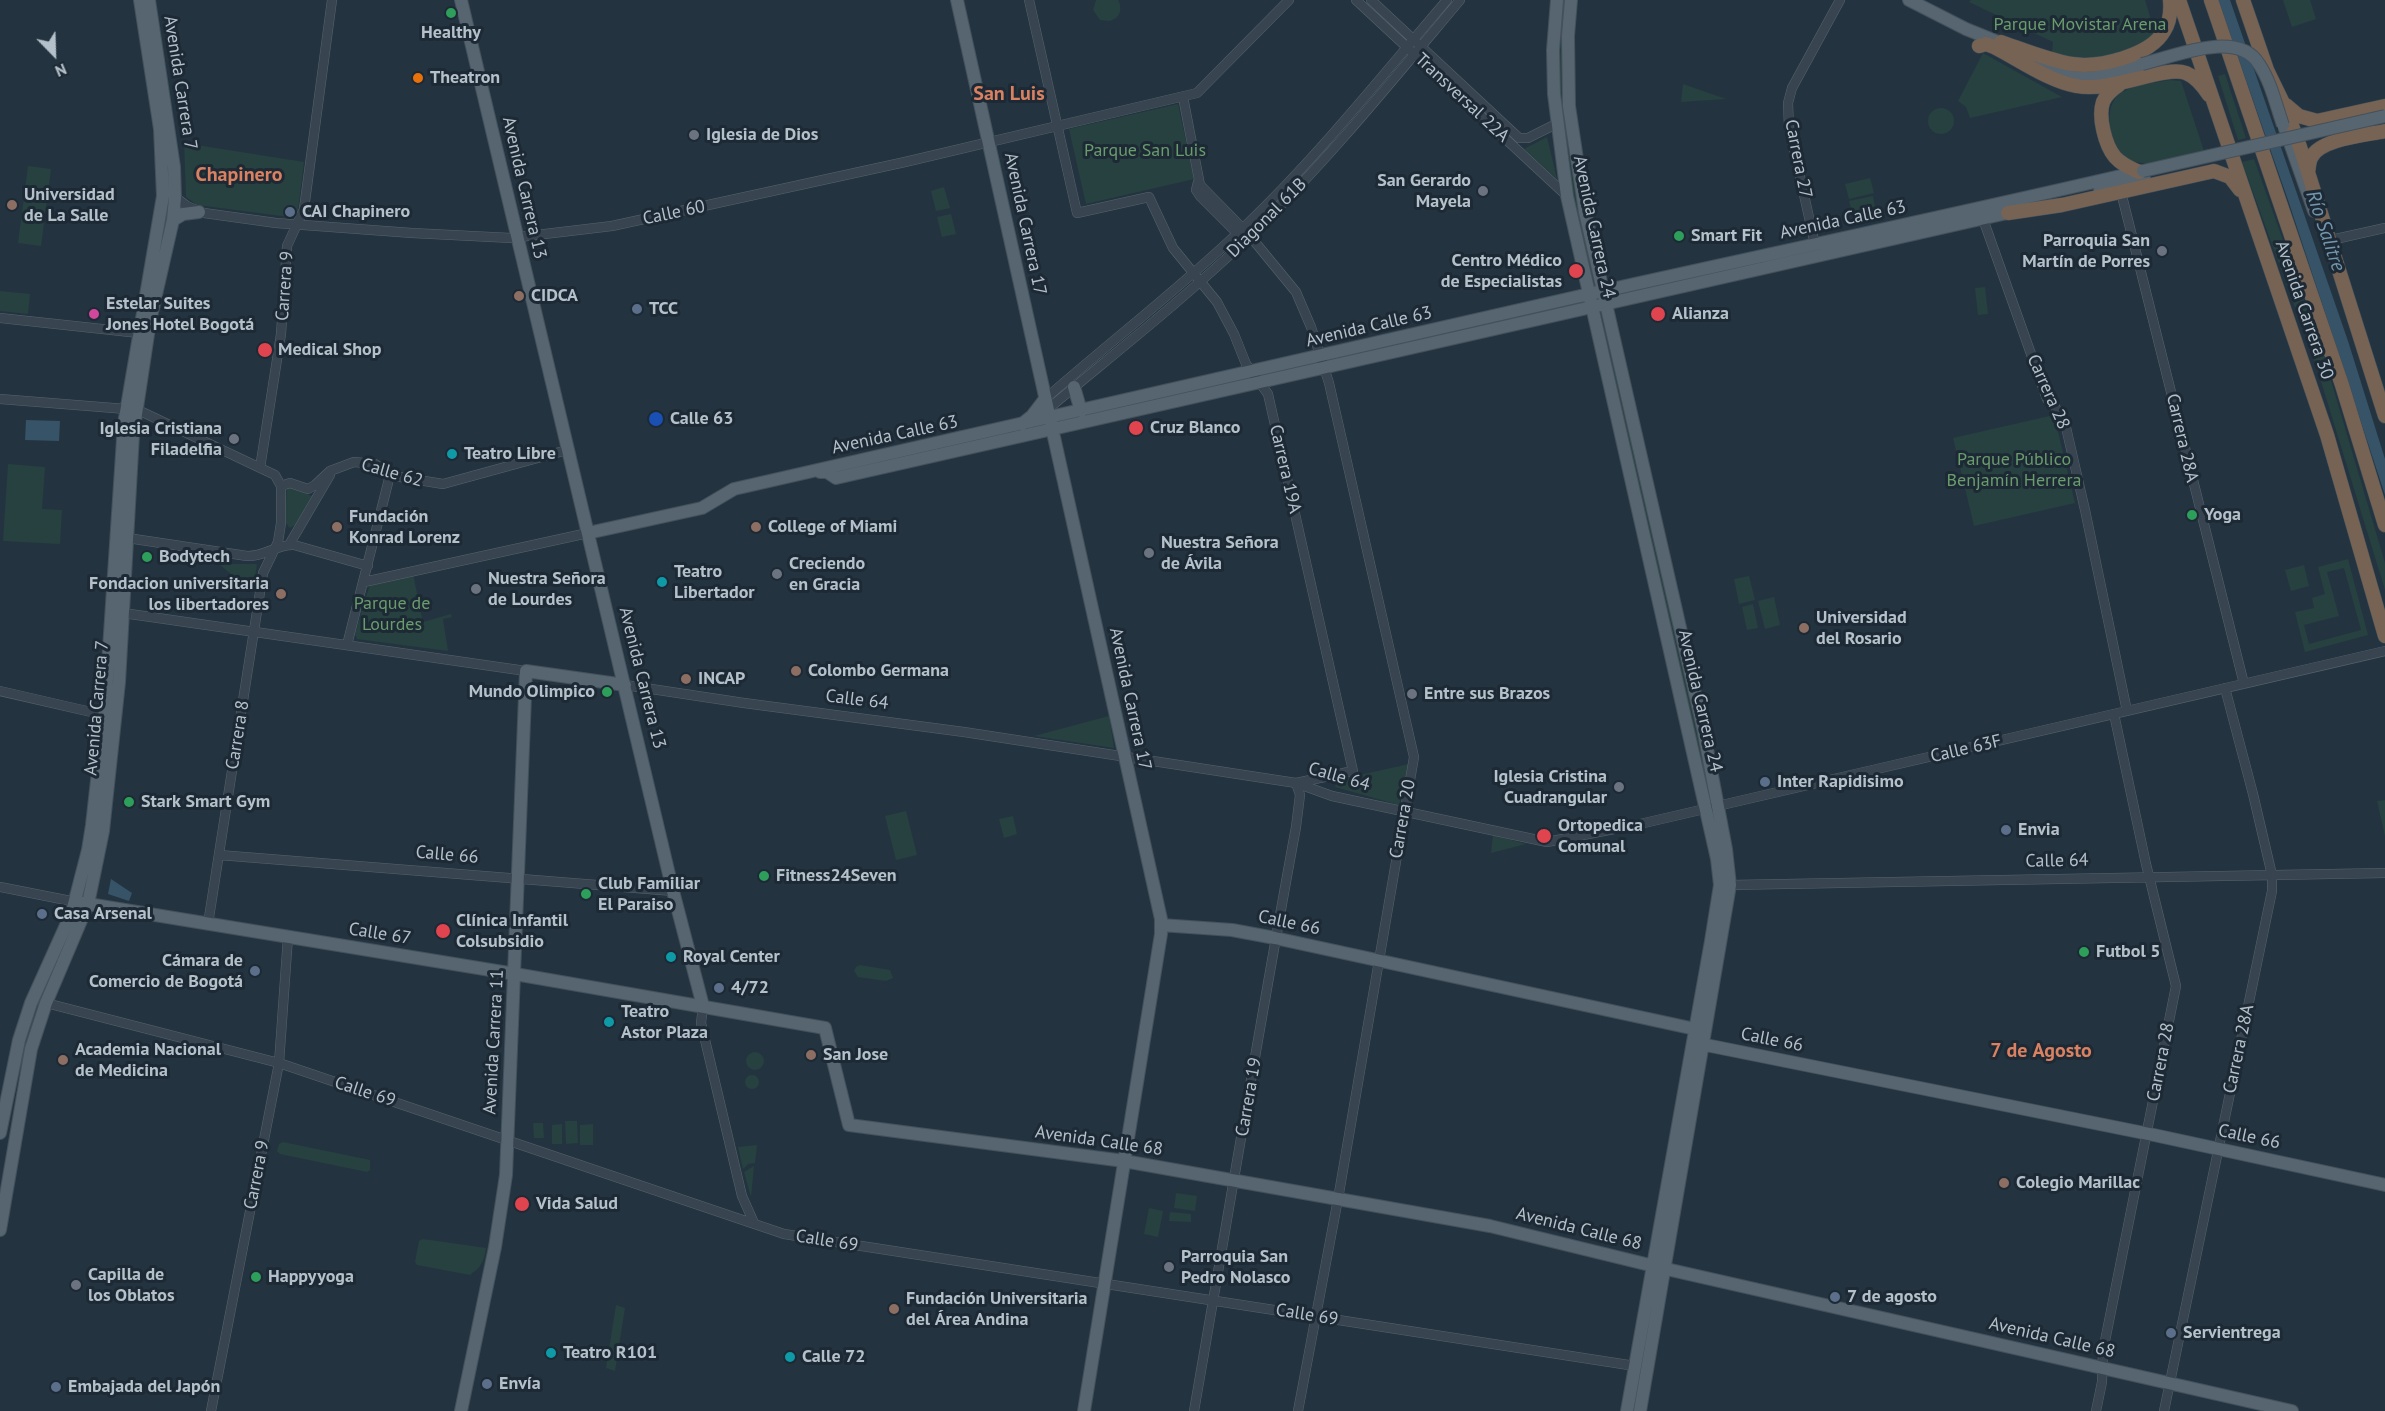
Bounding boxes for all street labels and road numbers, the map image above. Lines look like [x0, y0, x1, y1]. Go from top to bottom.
street label: Avenida Carrera 7 [159, 14, 201, 152]
street label: Transversal 22A [1410, 49, 1514, 147]
street label: Avenida Carrera 13 [497, 115, 551, 261]
street label: Carrera 27 [1780, 118, 1816, 200]
street label: Avenida Carrera 17 [999, 151, 1051, 297]
street label: Avenida Carrera 24 [1568, 154, 1620, 300]
street label: Diagonal 61B [1223, 174, 1311, 262]
street label: Calle 60 [641, 196, 707, 230]
street label: Avenida Calle 63 [1778, 196, 1908, 244]
street label: Avenida Carrera 30 [2270, 238, 2338, 382]
street label: Carrera 9 [272, 250, 298, 322]
street label: Avenida Calle 63 [1304, 302, 1434, 352]
street label: Carrera 28 [2022, 351, 2074, 433]
street label: Carrera 28A [2161, 392, 2203, 484]
street label: Avenida Calle 63 [830, 411, 960, 459]
street label: Carrera 19A [1264, 423, 1306, 515]
street label: Calle 62 [359, 454, 425, 492]
street label: Avenida Carrera 13 [614, 605, 670, 751]
street label: Avenida Carrera 17 [1104, 626, 1156, 772]
street label: Avenida Carrera 24 [1673, 628, 1727, 774]
street label: Avenida Carrera 7 [80, 640, 114, 776]
street label: Calle 64 [824, 685, 890, 715]
street label: Carrera 8 [222, 699, 254, 771]
street label: Calle 63F [1928, 730, 2004, 768]
street label: Calle 64 [1306, 758, 1372, 796]
street label: Carrera 20 [1385, 778, 1421, 860]
street label: Calle 66 [415, 841, 479, 869]
street label: Calle 64 [2025, 850, 2089, 872]
street label: Calle 66 [1256, 906, 1322, 940]
street label: Calle 67 [347, 918, 413, 950]
street label: Avenida Carrera 11 [479, 969, 509, 1115]
street label: Carrera 28A [2219, 1003, 2259, 1095]
street label: Carrera 28 [2143, 1021, 2179, 1103]
street label: Calle 66 [1739, 1023, 1805, 1057]
street label: Carrera 19 [1231, 1056, 1267, 1138]
street label: Calle 69 [332, 1072, 398, 1112]
street label: Calle 66 [2216, 1120, 2282, 1154]
street label: Avenida Calle 68 [1034, 1121, 1164, 1161]
street label: Carrera 9 [240, 1139, 274, 1211]
street label: Avenida Calle 68 [1514, 1203, 1644, 1255]
street label: Calle 69 [794, 1225, 860, 1257]
street label: Calle 69 [1274, 1299, 1340, 1331]
street label: Avenida Calle 68 [1987, 1313, 2117, 1363]

